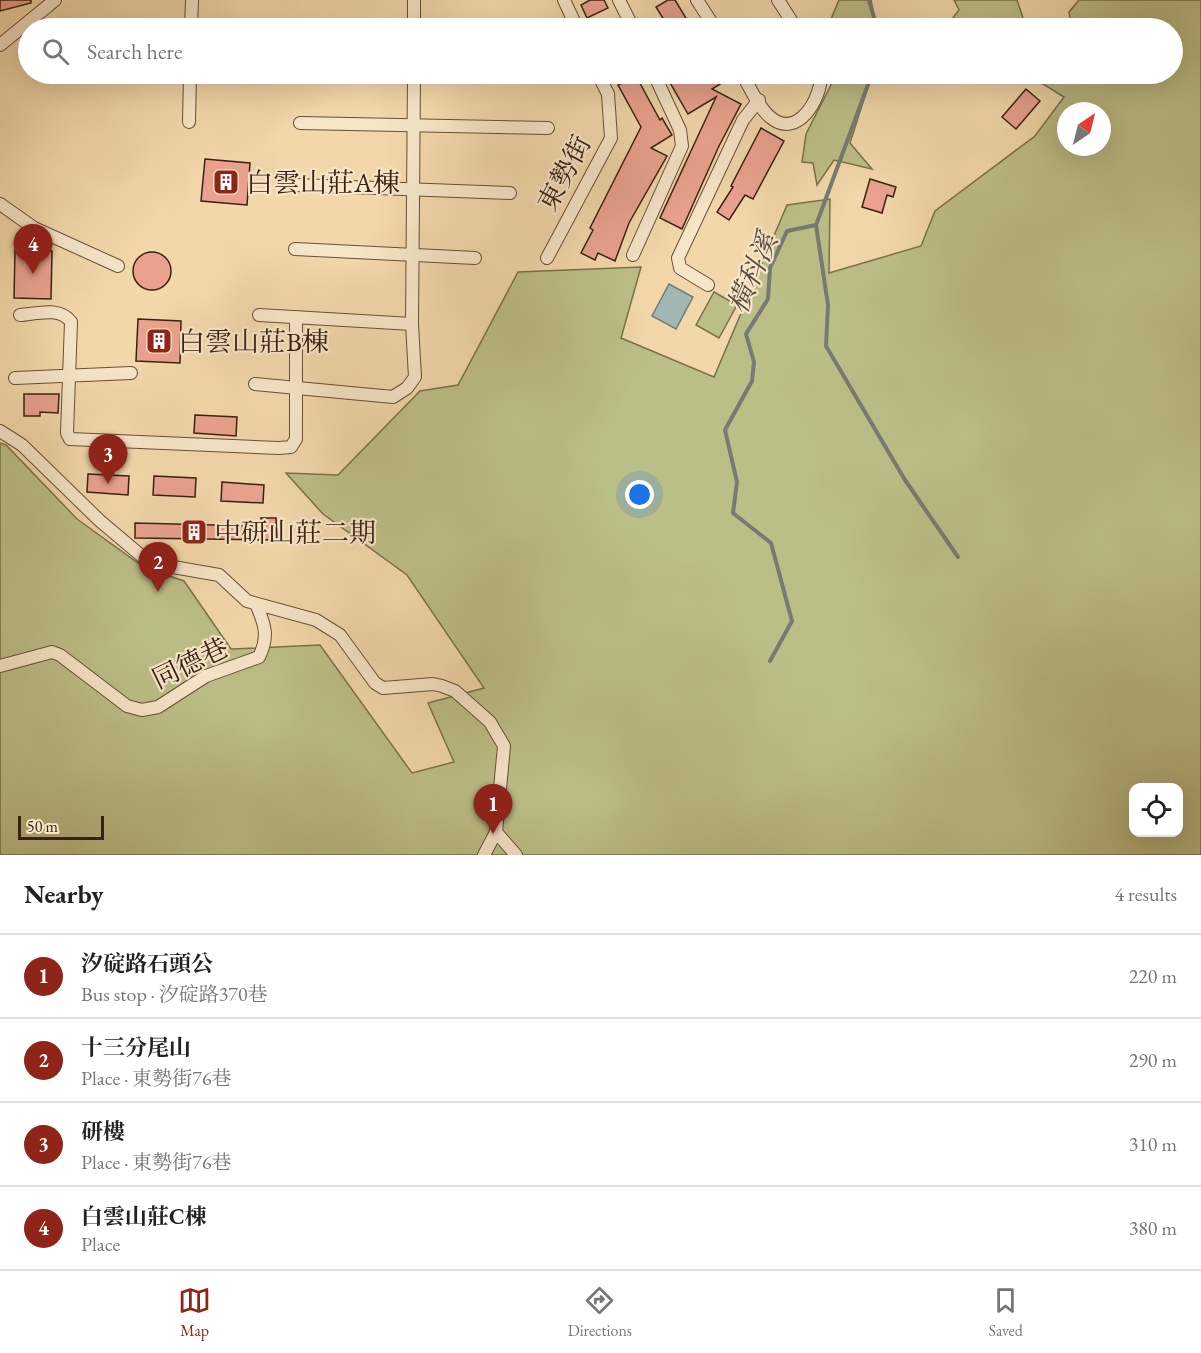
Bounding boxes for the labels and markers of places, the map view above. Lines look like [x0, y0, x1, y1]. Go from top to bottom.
place label: 白雲山莊A棟 [246, 165, 400, 200]
building icon: 白雲山莊A棟 [211, 167, 241, 197]
pin: 4 [14, 224, 52, 274]
place label: 白雲山莊B棟 [178, 324, 329, 359]
building icon: 白雲山莊B棟 [144, 326, 174, 356]
pin: 3 [88, 434, 128, 484]
place label: 中研山莊二期 [214, 515, 376, 550]
building icon: 中研山莊二期 [179, 517, 209, 547]
pin: 2 [138, 542, 178, 592]
pin: 1 [474, 784, 512, 834]

